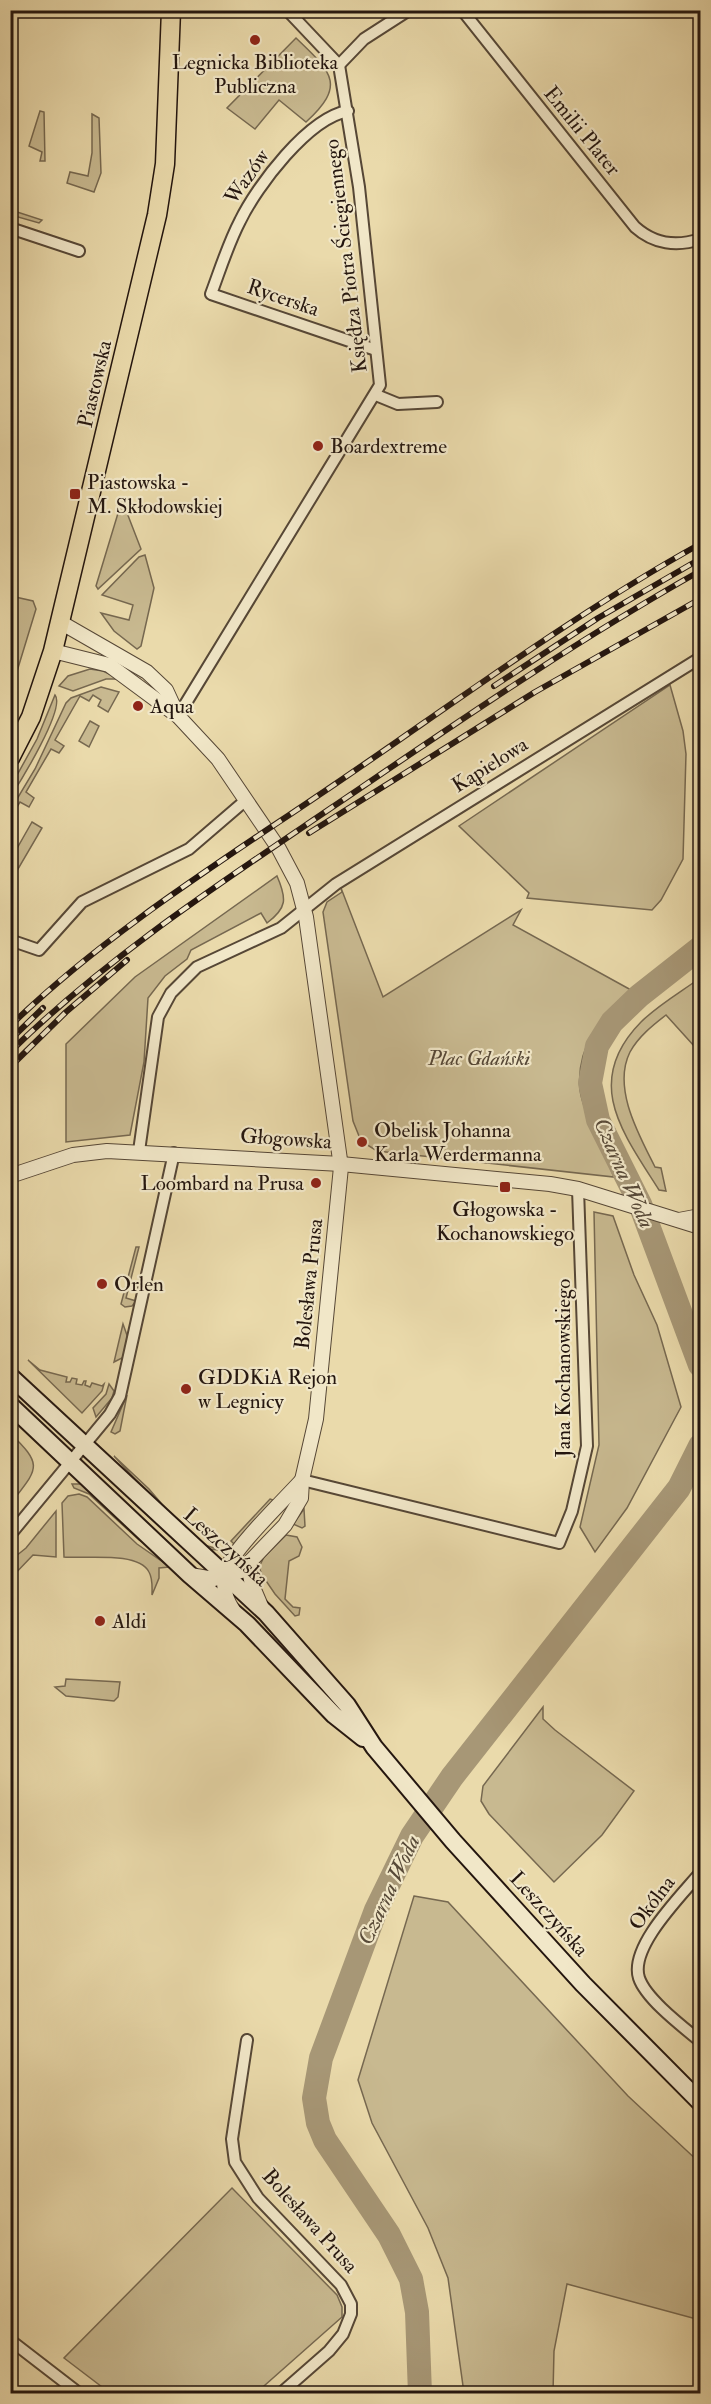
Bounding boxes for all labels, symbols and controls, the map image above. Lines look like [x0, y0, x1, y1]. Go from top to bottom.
marker: Legnicka Biblioteka Publiczna [248, 33, 262, 47]
place label: Legnicka Biblioteka Publiczna [172, 49, 339, 100]
street label: Emilii Plater [538, 81, 626, 181]
street label: Księdza Piotra Ściegiennego [318, 138, 374, 374]
street label: Wazów [218, 143, 276, 211]
street label: Rycerska [243, 273, 323, 323]
street label: Piastowska [72, 337, 118, 430]
place label: Boardextreme [330, 433, 447, 460]
marker: Boardextreme [311, 439, 325, 453]
place label: Piastowska - M. Skłodowskiej [87, 469, 223, 520]
marker: Piastowska - M. Skłodowskiej [68, 487, 82, 501]
place label: Aqua [149, 693, 194, 720]
marker: Aqua [131, 699, 145, 713]
street label: Kąpielowa [447, 731, 533, 799]
park label: Plac Gdański [427, 1045, 531, 1072]
water label: Czarna Woda [587, 1113, 661, 1233]
place label: Obelisk Johanna Karla Werdermanna [374, 1117, 542, 1168]
street label: Głogowska [239, 1122, 333, 1156]
marker: Obelisk Johanna Karla Werdermanna [355, 1135, 369, 1149]
place label: Loombard na Prusa [140, 1170, 304, 1197]
marker: Loombard na Prusa [309, 1176, 323, 1190]
marker: Głogowska - Kochanowskiego [498, 1180, 512, 1194]
place label: Głogowska - Kochanowskiego [436, 1196, 574, 1247]
street label: Bolesława Prusa [289, 1217, 329, 1351]
place label: Orlen [114, 1271, 164, 1298]
marker: Orlen [95, 1277, 109, 1291]
street label: Jana Kochanowskiego [550, 1279, 577, 1458]
place label: GDDKiA Rejon w Legnicy [198, 1364, 337, 1415]
marker: GDDKiA Rejon w Legnicy [179, 1382, 193, 1396]
street label: Leszczyńska [178, 1502, 275, 1593]
place label: Aldi [111, 1608, 147, 1635]
marker: Aldi [93, 1614, 107, 1628]
water label: Czarna Woda [351, 1831, 427, 1949]
street label: Leszczyńska [504, 1866, 595, 1963]
street label: Okólna [623, 1870, 682, 1936]
street label: Bolesława Prusa [256, 2163, 364, 2279]

